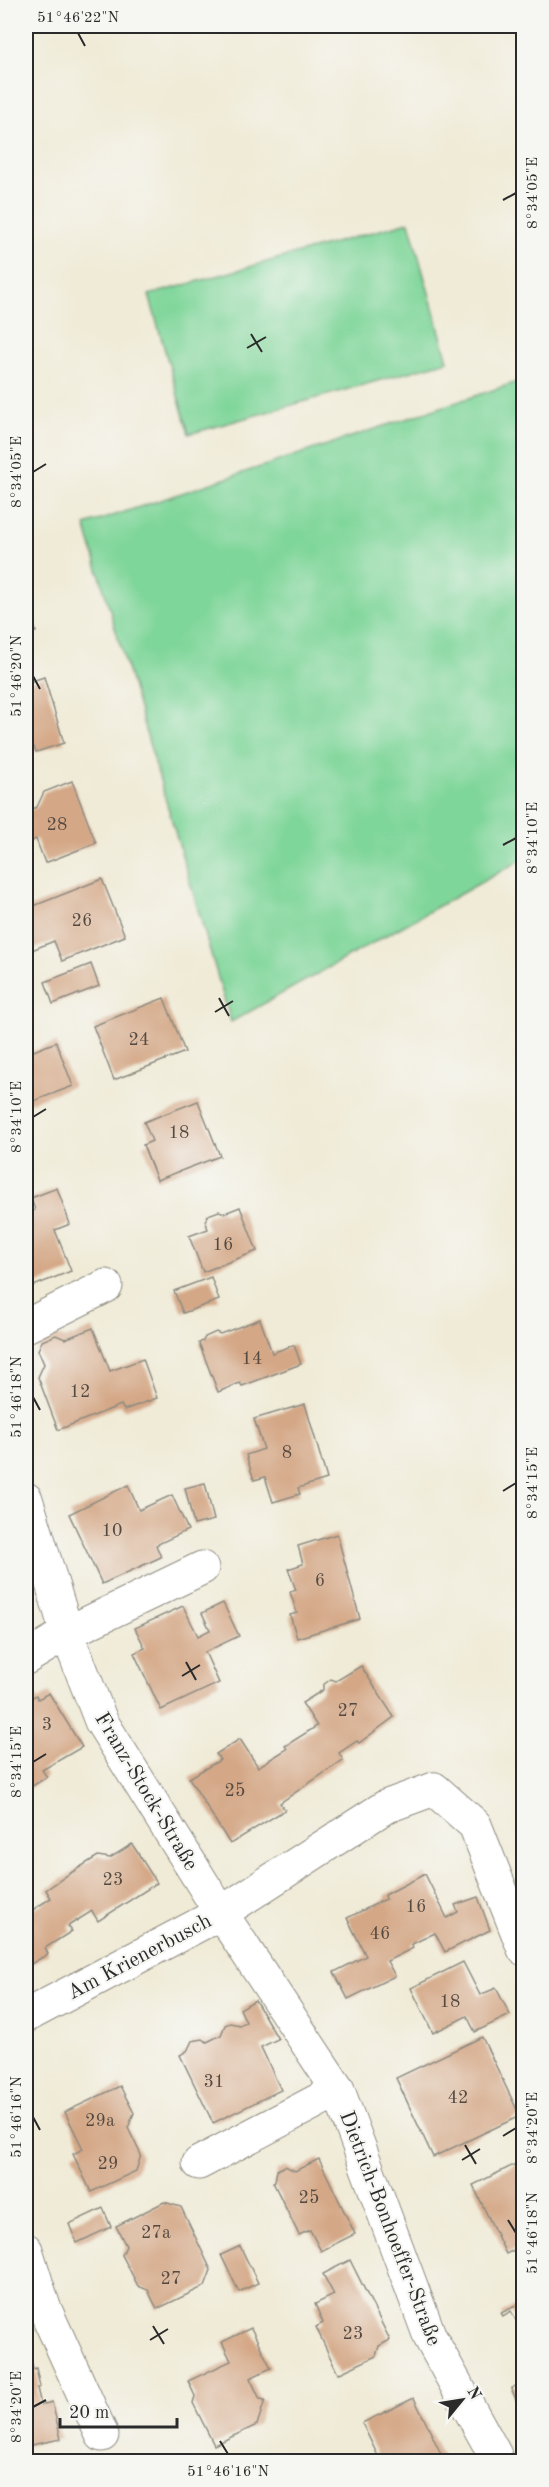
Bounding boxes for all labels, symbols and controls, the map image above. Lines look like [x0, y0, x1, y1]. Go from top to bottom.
text: 51°46'22"N [37, 11, 119, 26]
text: 8°34'05"E [526, 157, 541, 229]
text: 8°34'05"E [10, 436, 25, 508]
text: 51°46'20"N [10, 635, 25, 717]
text: 8°34'10"E [526, 802, 541, 874]
house number: 28 [47, 816, 67, 834]
house number: 26 [72, 912, 92, 930]
house number: 24 [129, 1031, 149, 1049]
text: 8°34'10"E [10, 1081, 25, 1153]
house number: 18 [169, 1124, 189, 1142]
house number: 16 [213, 1236, 233, 1254]
house number: 14 [242, 1350, 262, 1368]
text: 51°46'18"N [10, 1356, 25, 1438]
house number: 12 [70, 1383, 90, 1401]
house number: 8 [282, 1444, 292, 1462]
text: 8°34'15"E [526, 1447, 541, 1519]
house number: 10 [102, 1522, 122, 1540]
house number: 6 [315, 1572, 325, 1590]
house number: 27 [338, 1702, 358, 1720]
street label: Franz-Stock-Straße [90, 1709, 201, 1874]
house number: 3 [42, 1716, 52, 1734]
text: 8°34'15"E [10, 1726, 25, 1798]
house number: 25 [225, 1782, 245, 1800]
house number: 23 [103, 1871, 123, 1889]
house number: 16 [406, 1898, 426, 1916]
street label: Am Krienerbusch [64, 1911, 215, 2004]
house number: 46 [370, 1925, 390, 1943]
house number: 18 [440, 1993, 460, 2011]
house number: 31 [204, 2073, 224, 2091]
text: 51°46'16"N [10, 2076, 25, 2158]
house number: 42 [448, 2089, 468, 2107]
text: 8°34'20"E [526, 2092, 541, 2164]
street label: Dietrich-Bonhoeffer-Straße [335, 2108, 444, 2349]
house number: 29a [85, 2112, 115, 2130]
house number: 29 [98, 2155, 118, 2173]
house number: 25 [299, 2189, 319, 2207]
text: 51°46'18"N [526, 2192, 541, 2274]
house number: 27a [141, 2224, 171, 2242]
house number: 27 [161, 2270, 181, 2288]
house number: 23 [343, 2325, 363, 2343]
north arrow [432, 2370, 492, 2430]
text: 8°34'20"E [10, 2371, 25, 2443]
text: N [463, 2384, 484, 2403]
scale bar [60, 2391, 177, 2429]
text: 20 m [69, 2404, 109, 2422]
text: 51°46'16"N [187, 2465, 269, 2480]

